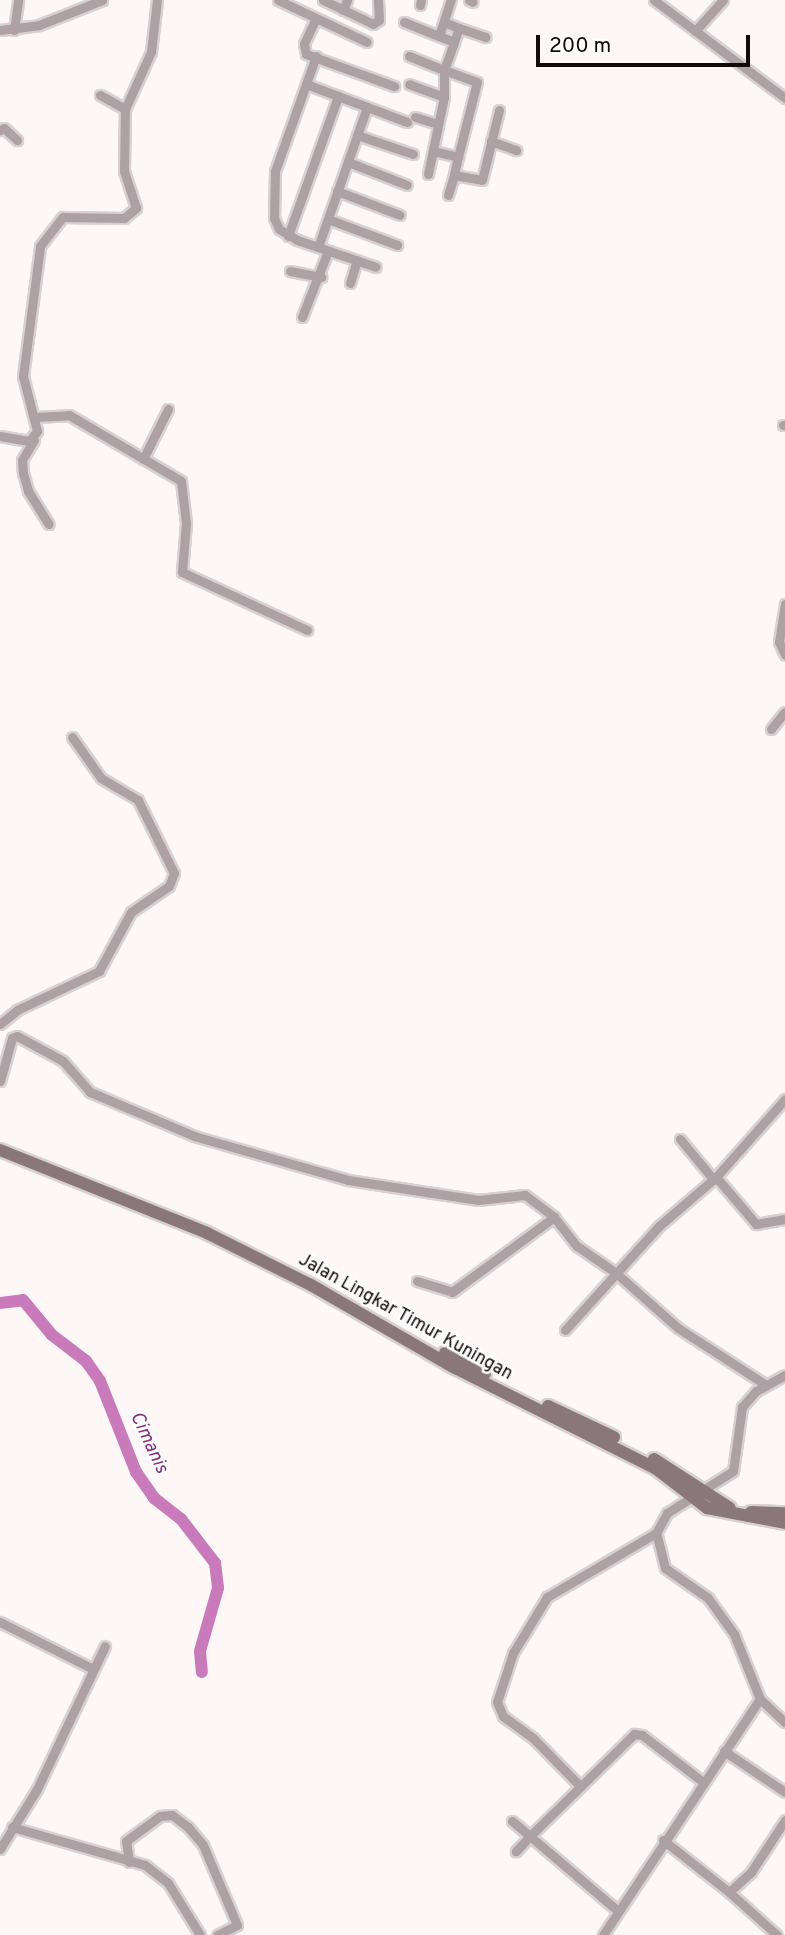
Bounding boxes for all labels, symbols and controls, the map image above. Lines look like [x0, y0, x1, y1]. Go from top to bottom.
scale bar [540, 21, 754, 65]
text: 200 m [549, 33, 611, 60]
street label: Jalan Lingkar Timur Kuningan [294, 1250, 516, 1386]
water label: Cimanis [124, 1409, 172, 1477]

